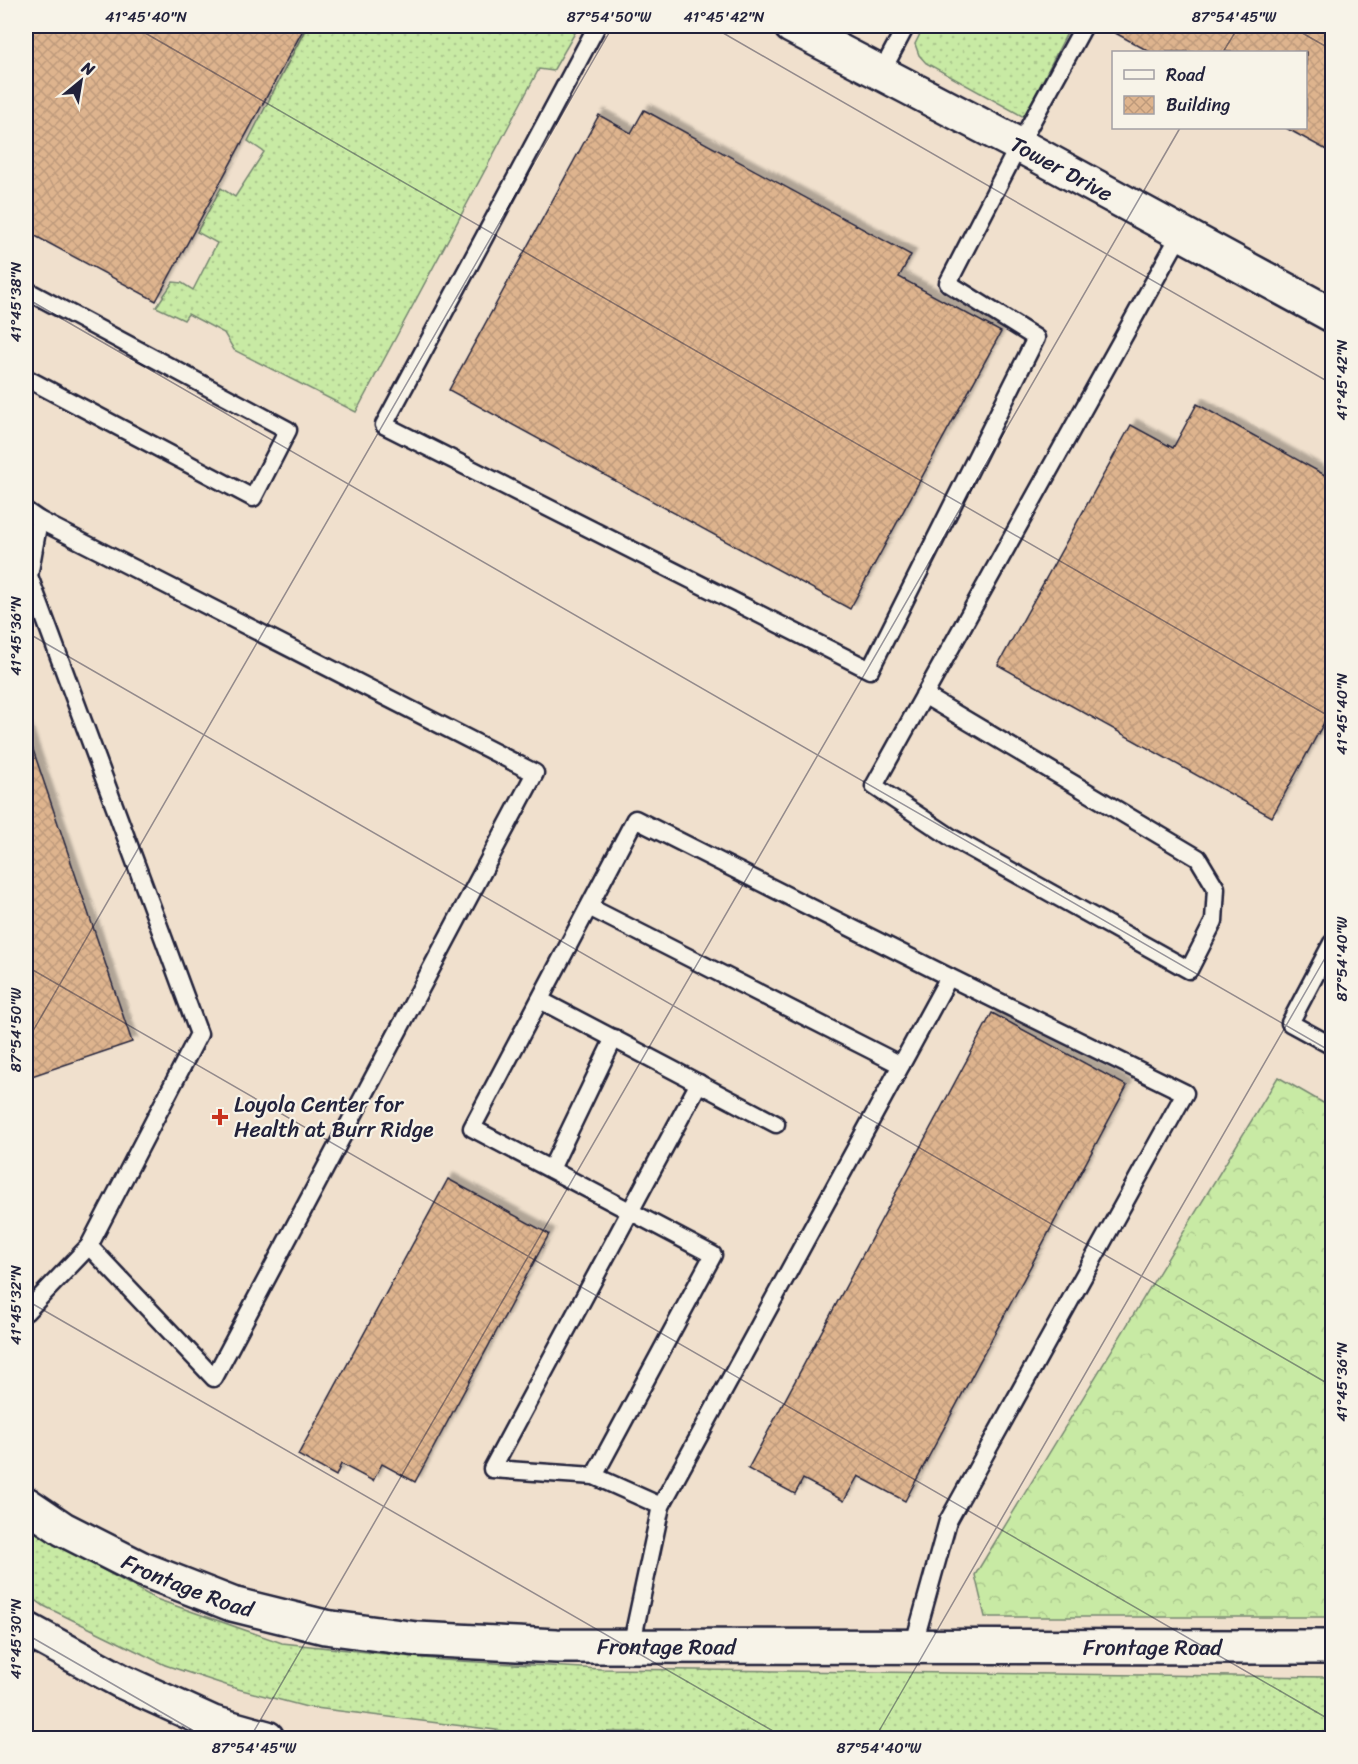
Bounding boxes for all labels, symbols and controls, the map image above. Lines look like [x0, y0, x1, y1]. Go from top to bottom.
text: 41°45'40"N [105, 4, 188, 30]
text: 87°54'50"W [567, 4, 652, 30]
text: 41°45'42"N [683, 4, 765, 30]
text: 87°54'45"W [1192, 4, 1277, 30]
north arrow [51, 51, 111, 111]
legend [1112, 51, 1307, 129]
text: N [75, 53, 101, 84]
text: Road [1166, 59, 1206, 91]
text: Building [1166, 89, 1230, 121]
street label: Tower Drive [1003, 125, 1120, 213]
text: 41°45'38"N [3, 261, 29, 342]
text: 41°45'42"N [1329, 339, 1355, 421]
text: 41°45'36"N [3, 596, 29, 676]
text: 41°45'40"N [1329, 672, 1355, 755]
text: 87°54'40"W [1329, 916, 1355, 1001]
text: 87°54'50"W [3, 987, 29, 1072]
place label: Loyola Center for Health at Burr Ridge [234, 1085, 434, 1149]
marker: Loyola Center for Health at Burr Ridge [211, 1108, 229, 1126]
text: 41°45'32"N [3, 1264, 29, 1345]
text: 41°45'36"N [1329, 1342, 1355, 1422]
street label: Frontage Road [115, 1543, 259, 1629]
text: 41°45'30"N [3, 1598, 29, 1679]
street label: Frontage Road [597, 1627, 737, 1666]
street label: Frontage Road [1083, 1628, 1223, 1667]
text: 87°54'45"W [212, 1735, 297, 1761]
text: 87°54'40"W [837, 1735, 922, 1761]

